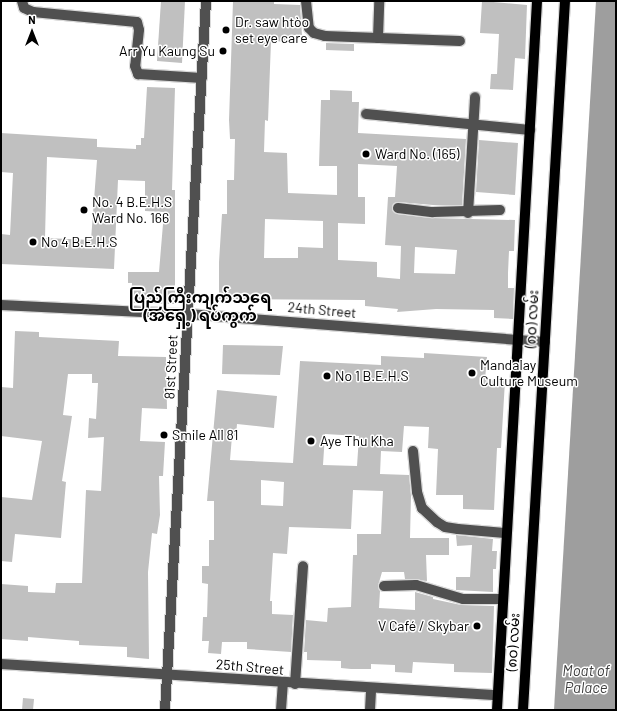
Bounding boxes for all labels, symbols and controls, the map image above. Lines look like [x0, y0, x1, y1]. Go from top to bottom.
north arrow [12, 12, 52, 52]
text: N [28, 13, 36, 26]
place label: Dr. saw htòo set eye care [235, 14, 309, 46]
marker: Dr. saw htòo set eye care [220, 24, 232, 36]
place label: Arr Yu Kaung Su [119, 43, 215, 59]
marker: Arr Yu Kaung Su [218, 46, 228, 56]
place label: Ward No. (165) [375, 146, 460, 162]
marker: Ward No. (165) [360, 148, 372, 160]
place label: No. 4 B.E.H.S Ward No. 166 [92, 194, 172, 226]
marker: No. 4 B.E.H.S Ward No. 166 [79, 205, 89, 215]
place label: No 4 B.E.H.S [41, 234, 117, 250]
marker: No 4 B.E.H.S [28, 237, 38, 247]
district label: ပြည်ကြီးကျက်သရေ (အရှေ့) ရပ်ကွက် [129, 287, 271, 325]
street label: (၈၀) လမ်း [522, 289, 542, 349]
street label: 24th Street [287, 299, 357, 321]
street label: 81st Street [161, 334, 181, 400]
place label: Mandalay Culture Museum [480, 357, 578, 390]
place label: No 1 B.E.H.S [335, 368, 409, 384]
marker: Mandalay Culture Museum [467, 368, 477, 378]
marker: No 1 B.E.H.S [322, 371, 332, 381]
place label: Smile All 81 [172, 427, 238, 443]
marker: Smile All 81 [159, 430, 169, 440]
place label: Aye Thu Kha [320, 433, 394, 449]
marker: Aye Thu Kha [305, 435, 317, 447]
street label: (၈၀) လမ်း [503, 612, 523, 672]
place label: V Café / Skybar [378, 618, 469, 634]
marker: V Café / Skybar [472, 621, 482, 631]
street label: 25th Street [215, 656, 285, 678]
water label: Moat of Palace [562, 661, 610, 696]

